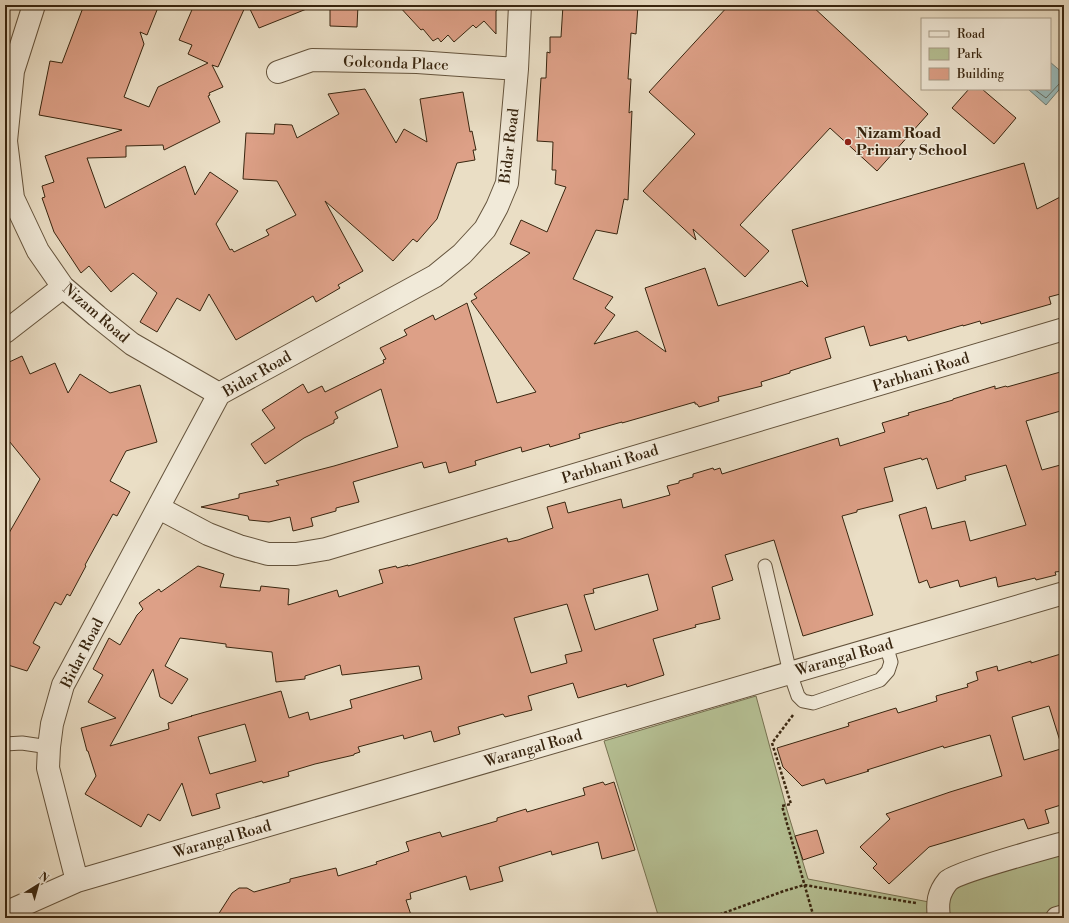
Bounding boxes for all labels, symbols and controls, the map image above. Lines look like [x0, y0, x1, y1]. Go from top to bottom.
legend [921, 18, 1051, 90]
text: Road [957, 27, 985, 42]
text: Park [957, 47, 983, 62]
street label: Golconda Place [343, 52, 449, 75]
text: Building [956, 67, 1005, 82]
street label: Bidar Road [495, 107, 524, 186]
place label: Nizam Road Primary School [856, 124, 967, 160]
marker: Nizam Road Primary School [843, 137, 853, 147]
street label: Nizam Road [59, 279, 133, 348]
street label: Bidar Road [219, 347, 295, 402]
street label: Parbhani Road [870, 349, 972, 396]
street label: Parbhani Road [559, 441, 661, 488]
street label: Bidar Road [56, 615, 108, 692]
street label: Warangal Road [792, 634, 896, 681]
street label: Warangal Road [481, 725, 585, 772]
street label: Warangal Road [170, 816, 274, 863]
north arrow [18, 865, 58, 905]
text: N [36, 870, 51, 886]

